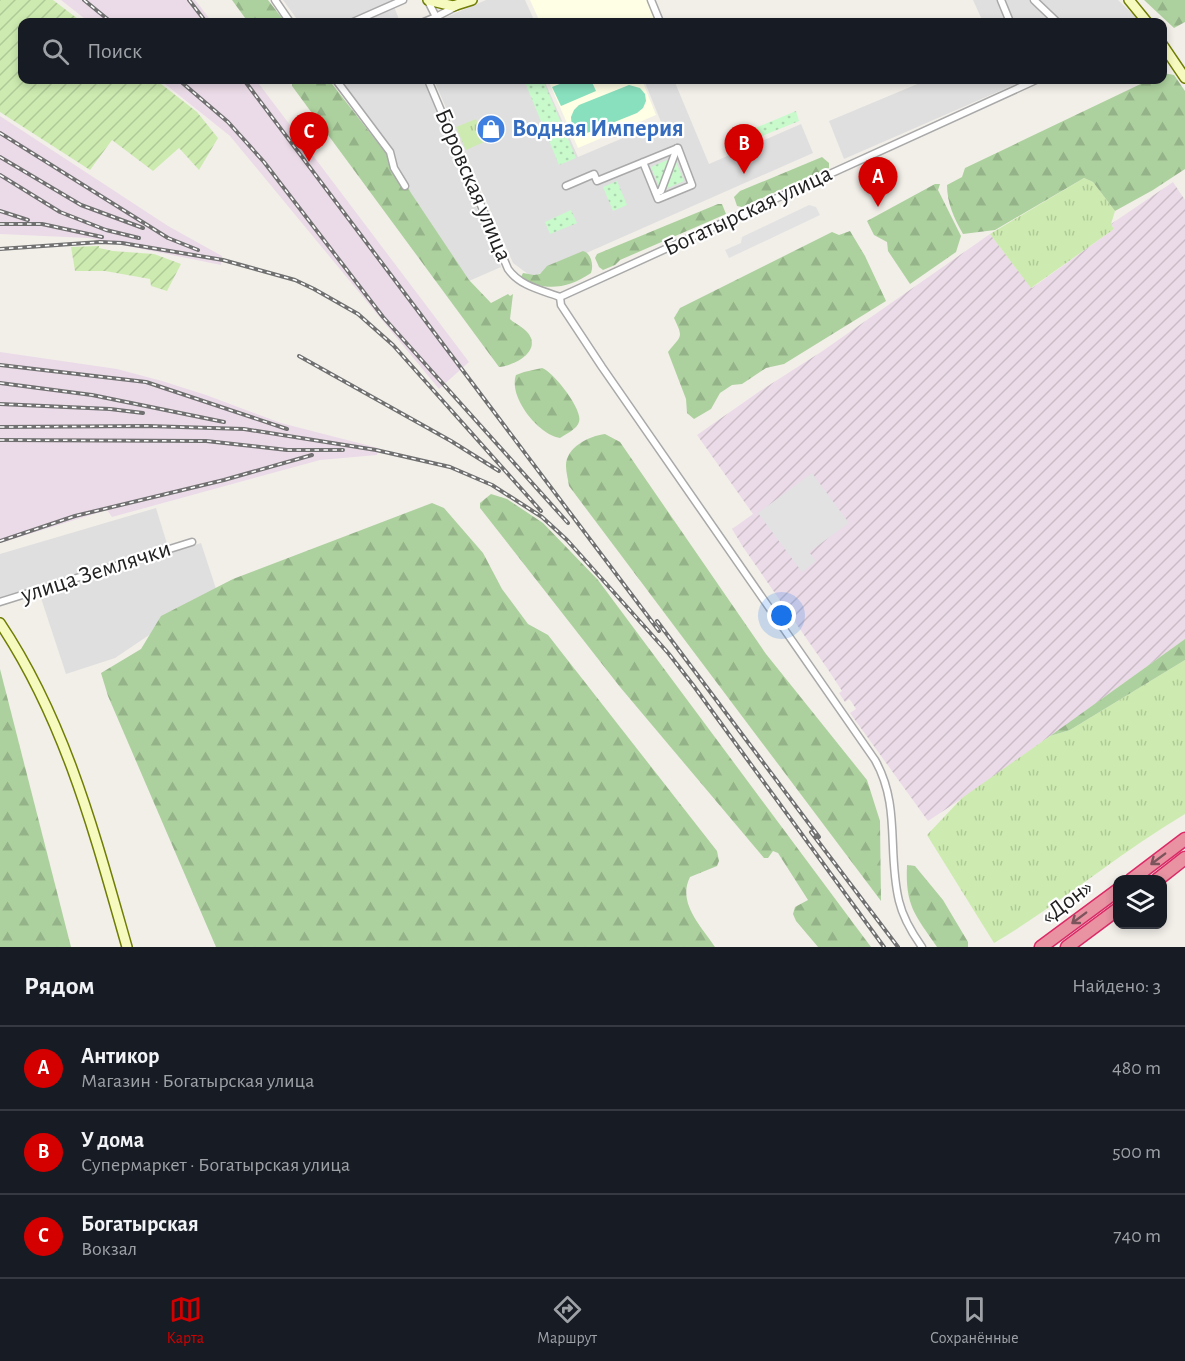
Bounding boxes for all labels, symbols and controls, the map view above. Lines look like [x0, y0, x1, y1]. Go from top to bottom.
search box [18, 18, 1167, 84]
icon: search [39, 35, 72, 68]
text: Поиск [87, 40, 142, 62]
street label: Боровская улица [430, 105, 516, 265]
pin: C [290, 112, 328, 162]
shop icon: Водная Империя [475, 113, 507, 145]
place label: Водная Империя [512, 117, 684, 141]
pin: B [724, 124, 764, 174]
pin: A [858, 158, 898, 207]
street label: Богатырская улица [660, 162, 836, 260]
street label: улица Землячки [17, 536, 174, 608]
your location [767, 601, 796, 630]
one-way arrow [1150, 853, 1166, 866]
street label: «Дон» [1036, 875, 1098, 929]
map controls [1113, 875, 1167, 929]
button: layers [1113, 875, 1167, 929]
one-way arrow [1072, 912, 1088, 925]
text: Рядом [24, 973, 95, 999]
text: Найдено: 3 [1072, 976, 1161, 996]
text: Антикор [81, 1045, 160, 1067]
text: A [38, 1058, 50, 1078]
text: 480 m [1112, 1058, 1161, 1078]
text: Магазин · Богатырская улица [81, 1071, 314, 1091]
text: У дома [81, 1129, 144, 1151]
text: B [38, 1142, 49, 1162]
text: 500 m [1112, 1142, 1161, 1162]
text: Супермаркет · Богатырская улица [81, 1155, 350, 1175]
text: Богатырская [81, 1213, 199, 1235]
text: C [38, 1226, 49, 1246]
text: 740 m [1113, 1226, 1161, 1246]
text: Вокзал [81, 1239, 137, 1259]
tab: Карта [166, 1293, 204, 1348]
tab: Маршрут [537, 1293, 597, 1348]
tab: Сохранённые [930, 1293, 1019, 1348]

